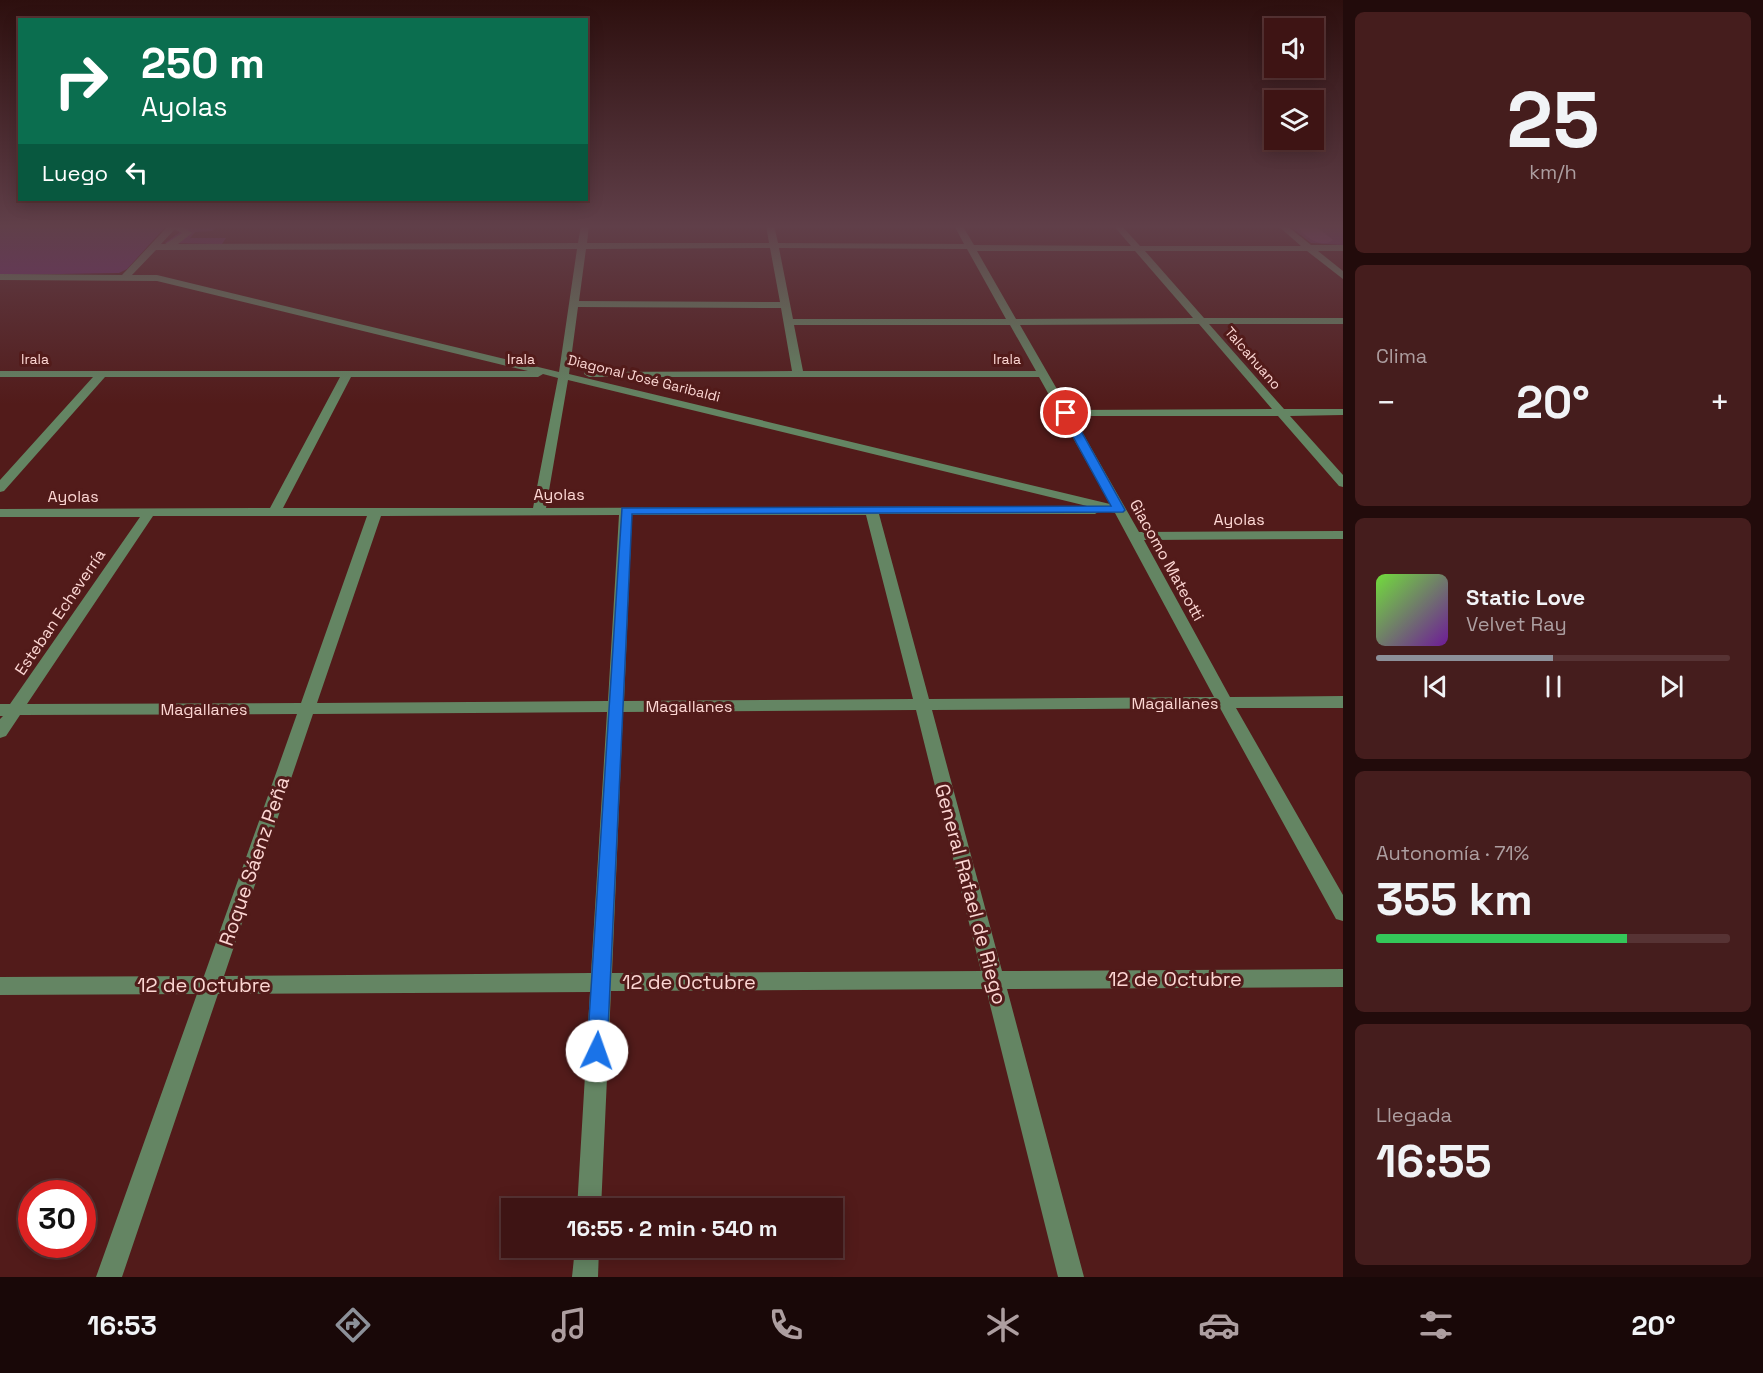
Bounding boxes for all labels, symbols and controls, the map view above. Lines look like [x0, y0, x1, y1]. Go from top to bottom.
map controls [1264, 18, 1324, 150]
button: sound [1264, 18, 1324, 78]
text: 250 m [141, 37, 265, 90]
icon: right [42, 42, 120, 120]
text: 25 [1506, 70, 1600, 170]
text: Ayolas [141, 89, 227, 124]
button: layers [1264, 90, 1324, 150]
icon: left [120, 156, 153, 189]
text: Luego [42, 159, 108, 187]
text: km/h [1529, 159, 1577, 185]
street label: Talcahuano [1221, 323, 1285, 393]
text: Clima [1376, 343, 1427, 369]
street label: Irala [21, 350, 49, 368]
street label: Irala [507, 350, 535, 368]
street label: Diagonal José Garibaldi [566, 350, 722, 406]
street label: Irala [993, 350, 1021, 368]
text: 20° [1516, 374, 1590, 431]
text: − [1376, 382, 1396, 424]
text: + [1710, 382, 1730, 424]
pin [1040, 387, 1091, 438]
icon: arrive [1049, 396, 1082, 429]
street label: Ayolas [533, 484, 585, 505]
street label: Ayolas [47, 486, 99, 507]
street label: Giacomo Mateotti [1125, 495, 1209, 625]
street label: Ayolas [1213, 509, 1265, 530]
street label: Esteban Echeverría [10, 545, 110, 679]
text: Static Love [1466, 583, 1585, 611]
text: Velvet Ray [1466, 611, 1567, 637]
icon: previous [1419, 670, 1452, 703]
icon: pause [1537, 670, 1570, 703]
icon: next [1655, 670, 1688, 703]
street label: Magallanes [1131, 693, 1219, 714]
street label: Magallanes [645, 696, 733, 717]
street label: Magallanes [160, 699, 248, 720]
street label: Roque Sáenz Peña [213, 773, 295, 949]
street label: General Rafael de Riego [929, 781, 1013, 1007]
text: Autonomía · 71% [1376, 840, 1529, 866]
text: 355 km [1376, 871, 1533, 928]
street label: 12 de Octubre [1108, 966, 1242, 992]
street label: 12 de Octubre [622, 969, 756, 995]
street label: 12 de Octubre [137, 972, 271, 998]
position arrow [565, 1019, 629, 1083]
text: Llegada [1376, 1102, 1452, 1128]
text: 16:55 [1376, 1133, 1492, 1190]
speed limit sign: 30 [18, 1180, 96, 1258]
text: 16:55 · 2 min · 540 m [566, 1214, 778, 1242]
icon: directions [332, 1304, 374, 1346]
icon: music [548, 1304, 590, 1346]
icon: phone [765, 1304, 807, 1346]
icon: climate [982, 1304, 1024, 1346]
icon: car [1198, 1304, 1240, 1346]
icon: filters [1415, 1304, 1457, 1346]
text: 16:53 [87, 1308, 157, 1343]
text: 20° [1631, 1308, 1676, 1343]

